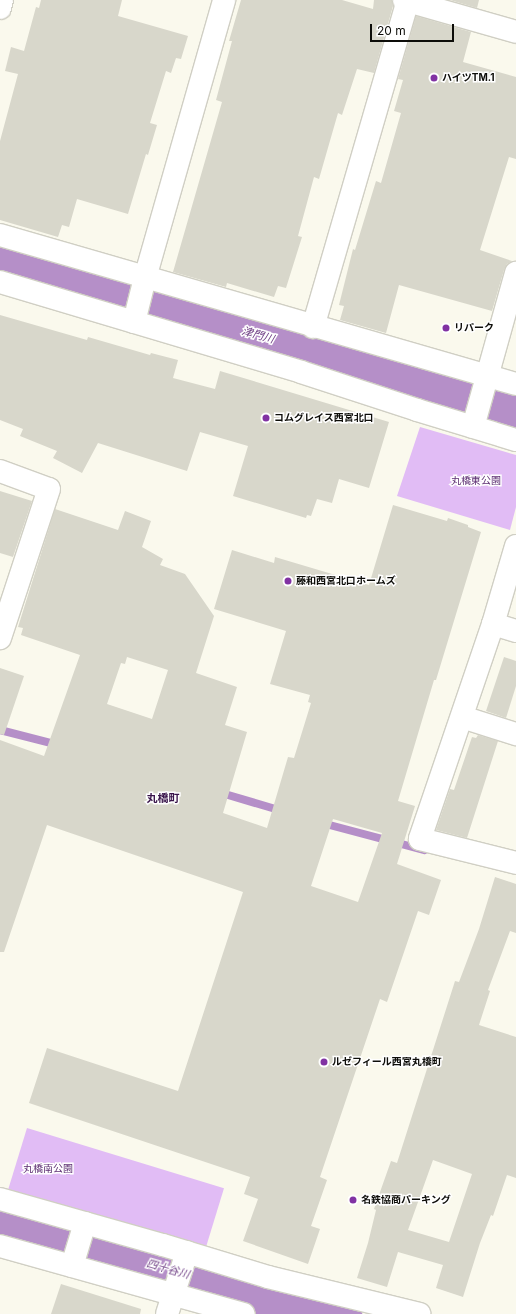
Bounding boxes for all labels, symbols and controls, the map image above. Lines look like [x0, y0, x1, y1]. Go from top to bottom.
scale bar [372, 16, 456, 42]
text: 20 m [377, 23, 406, 38]
place label: ハイツTM.1 [442, 72, 495, 84]
marker: ハイツTM.1 [429, 73, 439, 83]
place label: リパーク [454, 322, 494, 334]
marker: リパーク [441, 323, 451, 333]
water label: 津門川 [240, 324, 276, 346]
place label: コムグレイス西宮北口 [274, 412, 374, 424]
marker: コムグレイス西宮北口 [261, 413, 271, 423]
park label: 丸橋東公園 [451, 475, 501, 487]
place label: 藤和西宮北口ホームズ [296, 575, 396, 587]
marker: 藤和西宮北口ホームズ [283, 576, 293, 586]
district label: 丸橋町 [147, 791, 179, 805]
place label: ルゼフィール西宮丸橋町 [332, 1056, 442, 1068]
marker: ルゼフィール西宮丸橋町 [319, 1057, 329, 1067]
park label: 丸橋南公園 [23, 1163, 73, 1175]
place label: 名鉄協商パーキング [361, 1194, 451, 1206]
marker: 名鉄協商パーキング [348, 1195, 358, 1205]
water label: 四十谷川 [145, 1257, 191, 1281]

